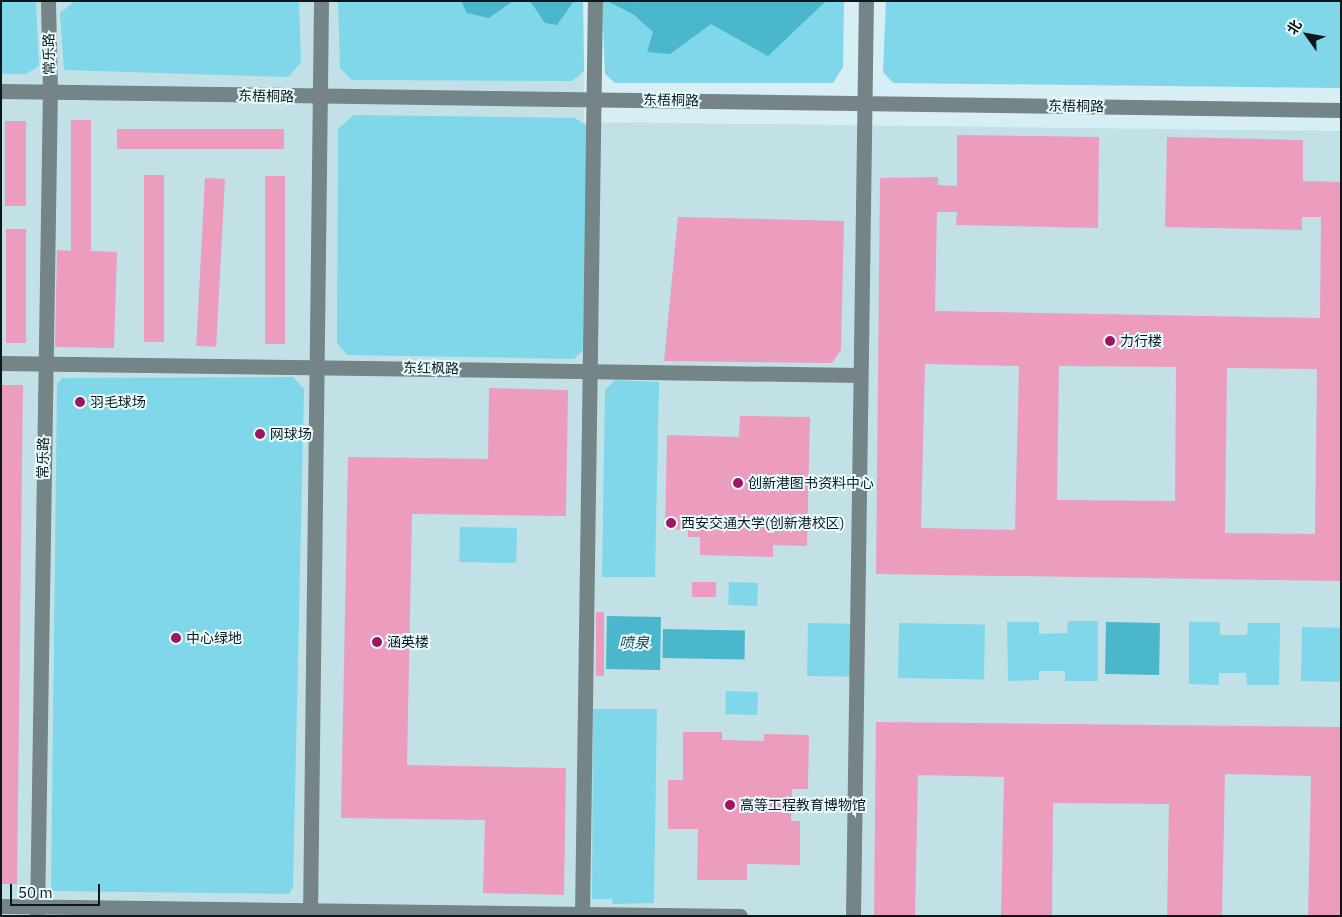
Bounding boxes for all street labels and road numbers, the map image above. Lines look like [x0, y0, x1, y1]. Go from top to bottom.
street label: 常乐路 [40, 33, 58, 75]
street label: 东梧桐路 [238, 87, 294, 105]
street label: 东梧桐路 [643, 91, 699, 109]
street label: 东梧桐路 [1048, 97, 1104, 115]
street label: 东红枫路 [403, 359, 459, 377]
street label: 常乐路 [34, 437, 52, 479]

